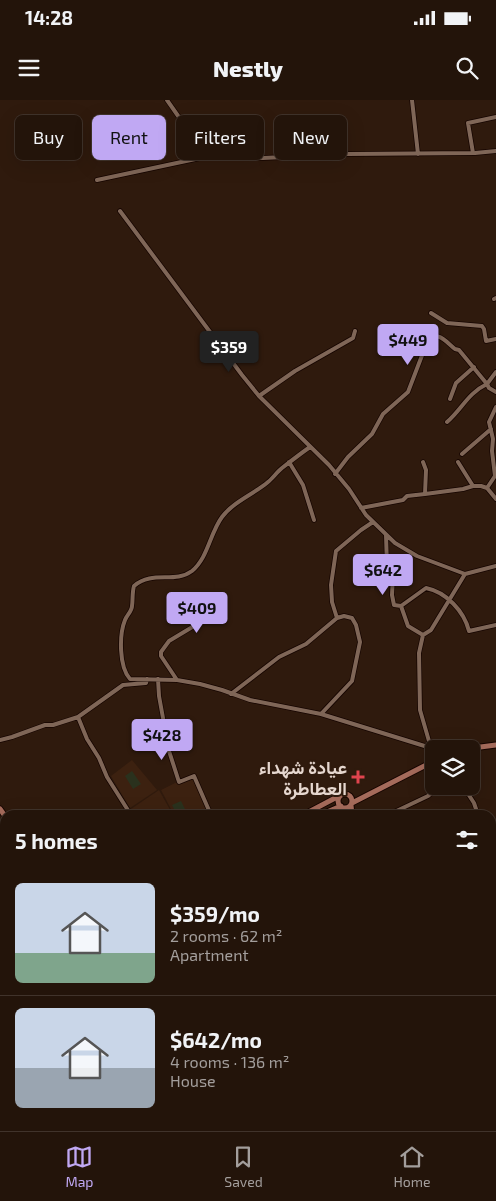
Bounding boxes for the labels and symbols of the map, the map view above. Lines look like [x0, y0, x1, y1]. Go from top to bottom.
pin: $449 [378, 324, 438, 366]
pin: $359 [199, 330, 259, 373]
pin: $642 [353, 554, 413, 596]
pin: $409 [167, 592, 227, 634]
pin: $428 [132, 718, 192, 761]
place label: عيادة شهداء العطاطرة [259, 756, 347, 800]
marker: عيادة شهداء العطاطرة [351, 770, 365, 784]

